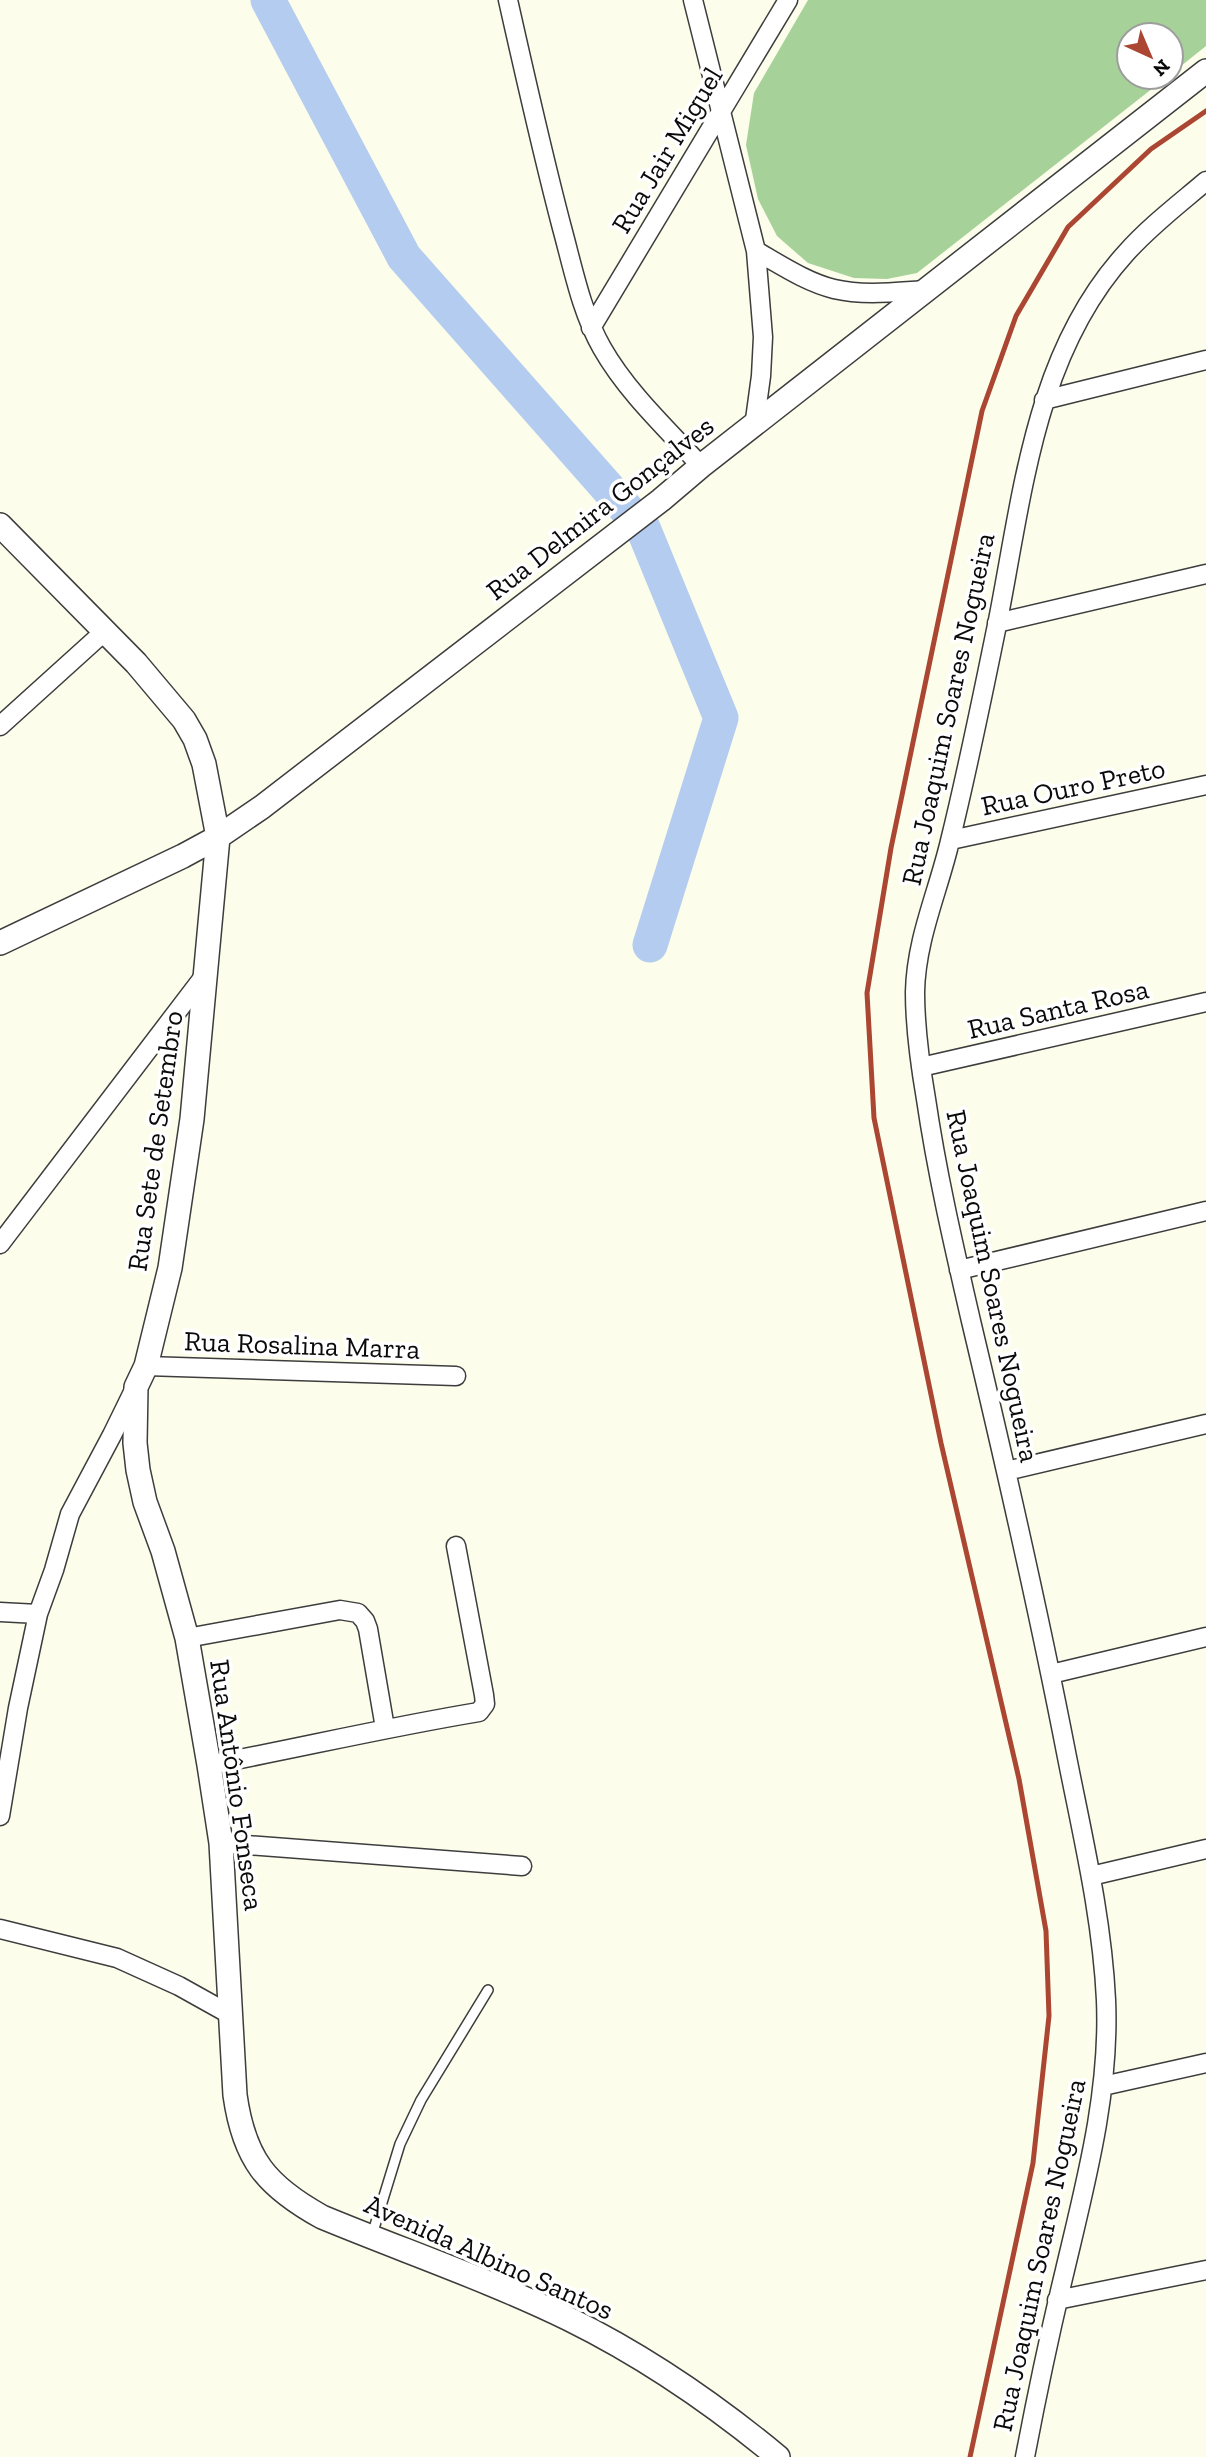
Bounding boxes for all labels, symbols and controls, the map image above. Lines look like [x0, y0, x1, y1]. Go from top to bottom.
north arrow [1115, 21, 1185, 91]
text: N [1148, 55, 1175, 81]
street label: Rua Jair Miguel [605, 61, 729, 239]
street label: Rua Delmira Gonçalves [480, 409, 720, 607]
street label: Rua Joaquim Soares Nogueira [894, 529, 1002, 888]
street label: Rua Ouro Preto [978, 751, 1168, 823]
street label: Rua Santa Rosa [964, 972, 1152, 1046]
street label: Rua Sete de Setembro [120, 1009, 190, 1273]
street label: Rua Joaquim Soares Nogueira [939, 1107, 1047, 1466]
street label: Rua Rosalina Marra [183, 1324, 421, 1366]
street label: Rua Antônio Fonseca [203, 1657, 271, 1913]
street label: Rua Joaquim Soares Nogueira [985, 2075, 1093, 2434]
street label: Avenida Albino Santos [360, 2187, 618, 2327]

